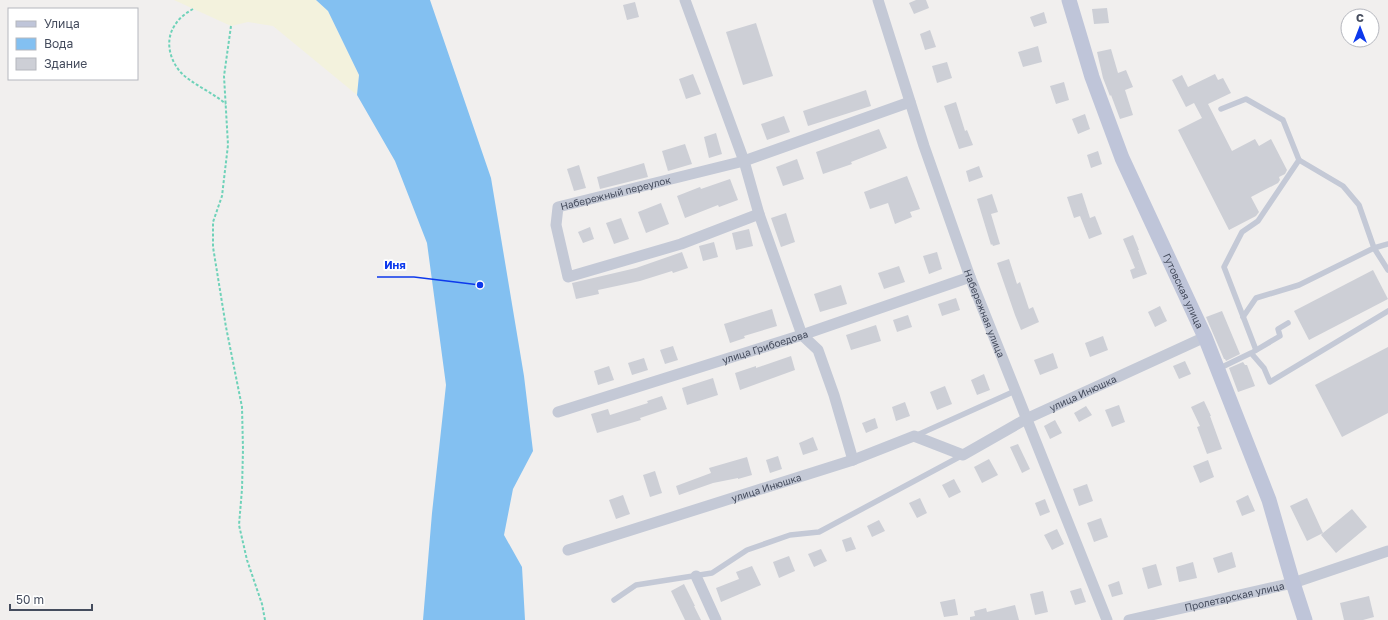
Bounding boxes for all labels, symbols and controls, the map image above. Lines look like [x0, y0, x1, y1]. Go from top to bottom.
legend [8, 8, 138, 80]
north arrow [1340, 8, 1380, 48]
text: С [1356, 11, 1364, 24]
text: Улица [44, 16, 80, 31]
text: Вода [44, 36, 73, 51]
text: Здание [44, 56, 87, 71]
street label: Набережный переулок [559, 173, 672, 212]
street label: Гутовская улица [1161, 251, 1206, 330]
callout: Иня [377, 254, 414, 277]
text: Иня [384, 258, 406, 271]
street label: Набережная улица [962, 267, 1008, 359]
street label: улица Грибоедова [720, 327, 810, 366]
street label: улица Инюшка [1047, 372, 1118, 414]
street label: улица Инюшка [730, 471, 803, 504]
street label: Пролетарская улица [1183, 579, 1285, 613]
scale bar [10, 586, 92, 612]
text: 50 m [16, 592, 44, 607]

